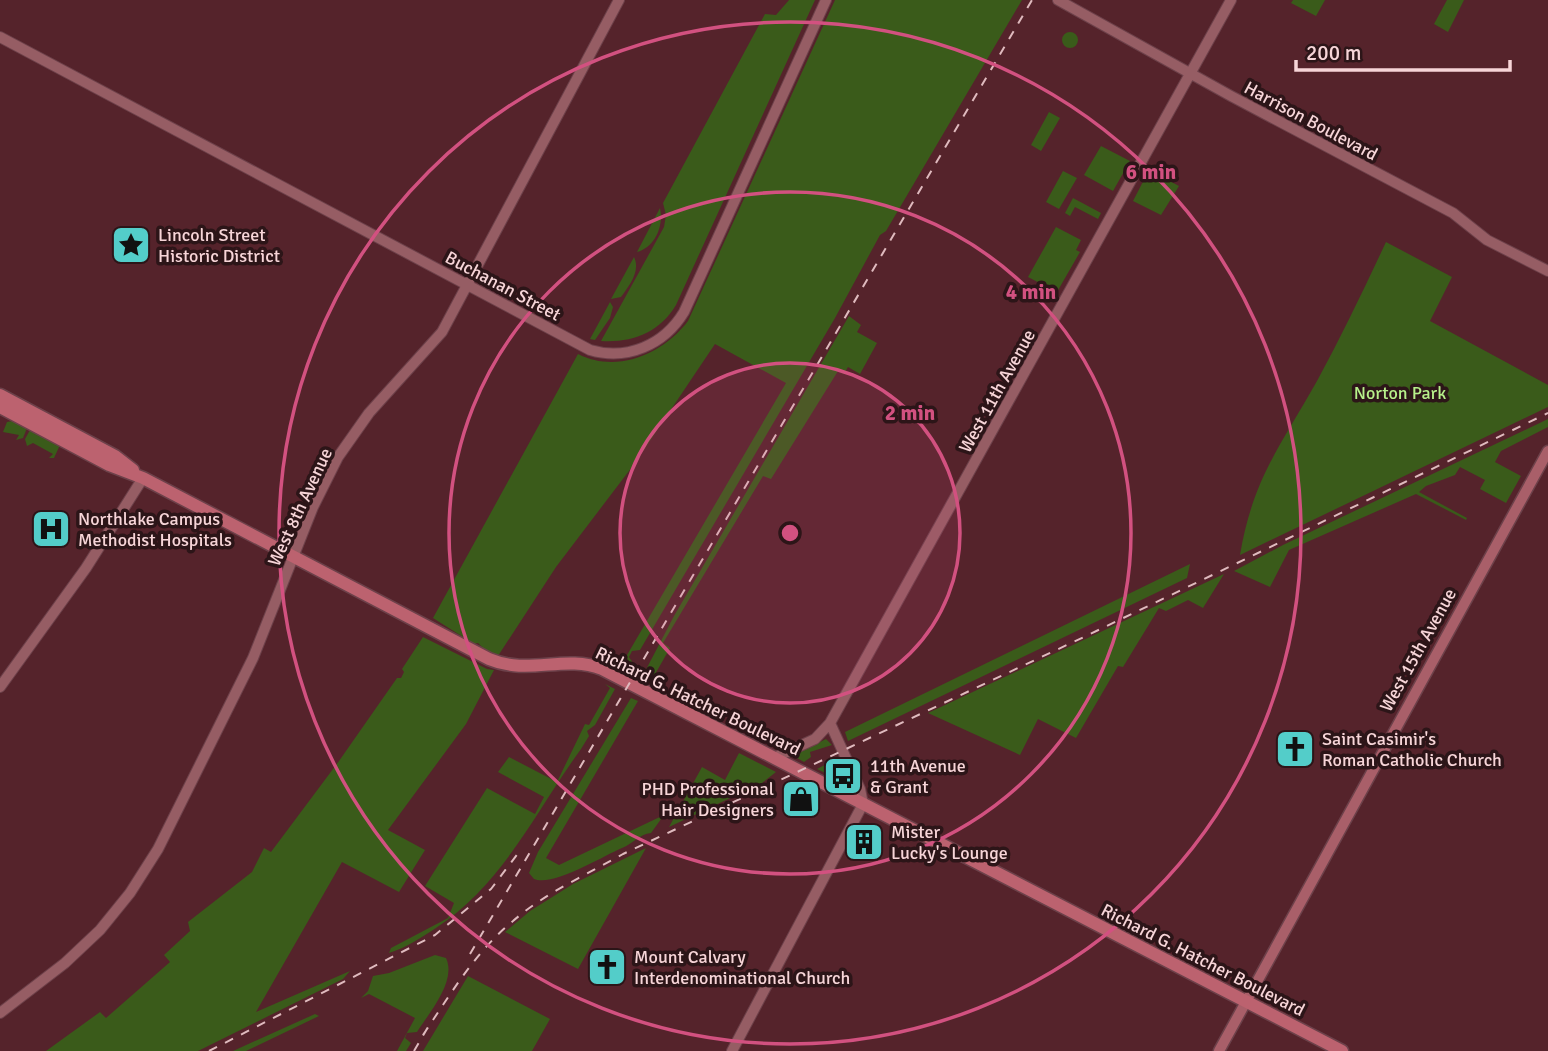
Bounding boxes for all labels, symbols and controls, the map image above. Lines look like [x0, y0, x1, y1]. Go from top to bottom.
scale bar [1296, 28, 1510, 72]
text: 200 m [1306, 40, 1361, 66]
street label: Harrison Boulevard [1240, 77, 1382, 165]
text: 6 min [1126, 159, 1176, 185]
place icon: Lincoln Street Historic District [110, 224, 152, 266]
place label: Lincoln Street Historic District [158, 224, 280, 267]
street label: Buchanan Street [441, 246, 565, 326]
text: 4 min [1006, 279, 1056, 305]
street label: West 11th Avenue [954, 326, 1040, 456]
park label: Norton Park [1354, 382, 1446, 404]
text: 2 min [885, 400, 935, 426]
street label: West 8th Avenue [263, 444, 337, 570]
hospital icon: Northlake Campus Methodist Hospitals [30, 508, 72, 550]
place label: Northlake Campus Methodist Hospitals [78, 508, 232, 551]
centre of rings [778, 521, 802, 545]
street label: West 15th Avenue [1375, 585, 1461, 715]
street label: Richard G. Hatcher Boulevard [592, 642, 804, 760]
church icon: Saint Casimir's Roman Catholic Church [1274, 728, 1316, 770]
place label: Saint Casimir's Roman Catholic Church [1322, 728, 1502, 771]
bus stop icon: 11th Avenue & Grant [822, 755, 864, 797]
place label: 11th Avenue & Grant [870, 755, 966, 798]
place label: PHD Professional Hair Designers [641, 778, 774, 821]
shop icon: PHD Professional Hair Designers [780, 778, 822, 820]
building icon: Mister Lucky's Lounge [843, 821, 885, 863]
place label: Mister Lucky's Lounge [891, 821, 1008, 864]
street label: Richard G. Hatcher Boulevard [1097, 899, 1309, 1021]
church icon: Mount Calvary Interdenominational Church [586, 946, 628, 988]
place label: Mount Calvary Interdenominational Church [634, 946, 850, 989]

